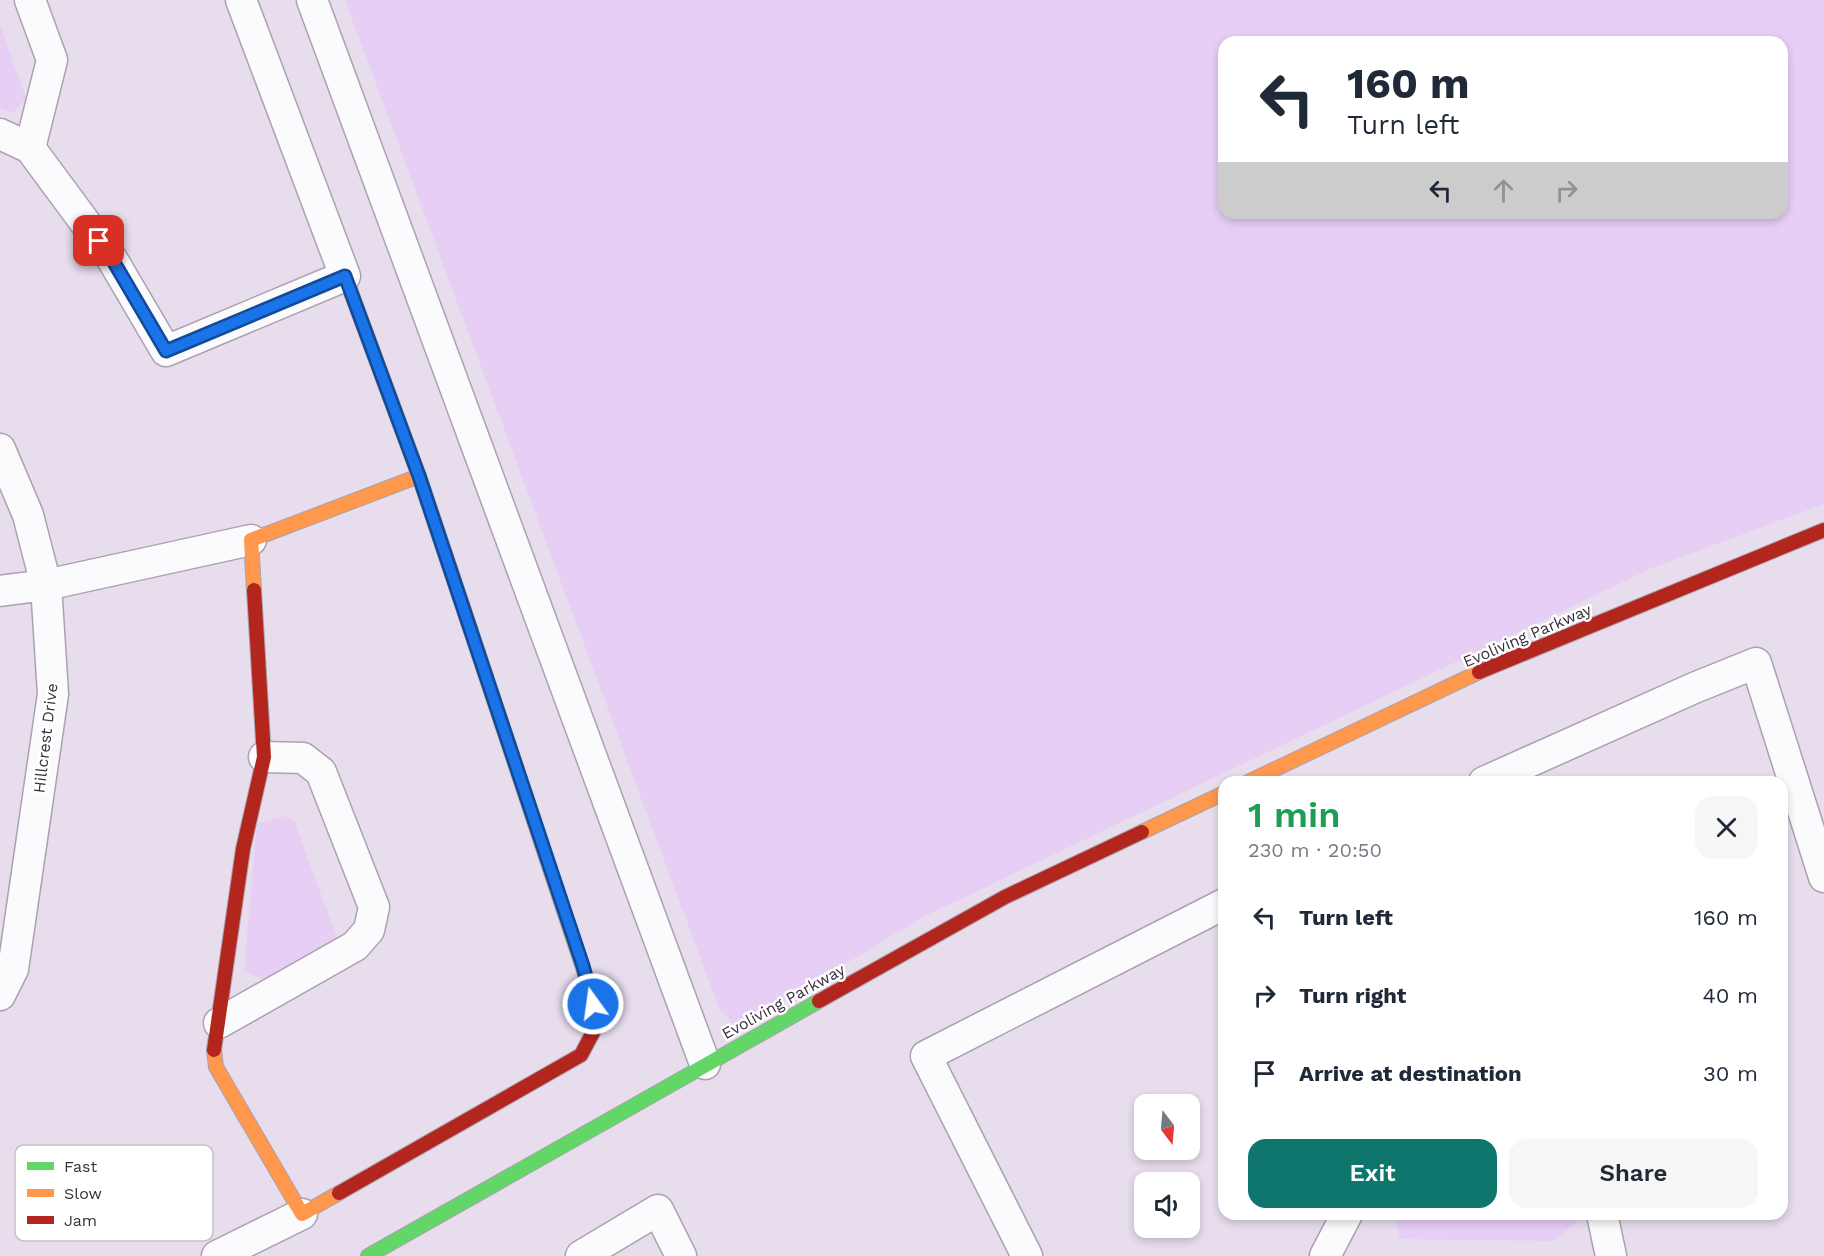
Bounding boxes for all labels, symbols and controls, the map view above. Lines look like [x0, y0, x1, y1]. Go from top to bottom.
text: 160 m [1347, 59, 1470, 108]
icon: left [1248, 60, 1326, 138]
text: Turn left [1347, 109, 1459, 141]
icon: left [1424, 174, 1457, 207]
icon: ahead [1487, 174, 1520, 207]
icon: right [1550, 174, 1583, 207]
pin [73, 215, 124, 266]
icon: arrive [82, 224, 115, 257]
street label: Evoliving Parkway [1460, 600, 1595, 671]
street label: Hillcrest Drive [29, 682, 62, 794]
text: 1 min [1248, 794, 1340, 836]
button: close [1695, 796, 1758, 859]
text: 230 m · 20:50 [1248, 838, 1382, 862]
icon: left [1248, 901, 1281, 934]
text: Turn left [1299, 905, 1393, 930]
text: 160 m [1694, 905, 1758, 930]
street label: Evoliving Parkway [718, 959, 849, 1043]
position arrow [561, 972, 625, 1036]
icon: right [1248, 979, 1281, 1012]
text: Turn right [1299, 983, 1406, 1008]
text: 40 m [1702, 983, 1758, 1008]
icon: arrive [1248, 1057, 1281, 1090]
text: Arrive at destination [1299, 1061, 1522, 1086]
text: 30 m [1703, 1061, 1758, 1086]
north arrow [1134, 1094, 1200, 1160]
map controls [1134, 1094, 1200, 1238]
button: Exit [1248, 1139, 1497, 1208]
button: Share [1509, 1139, 1758, 1208]
legend [15, 1145, 213, 1241]
text: Fast [64, 1157, 97, 1176]
button: sound [1134, 1172, 1200, 1238]
text: Slow [64, 1184, 102, 1203]
text: Jam [64, 1211, 97, 1230]

